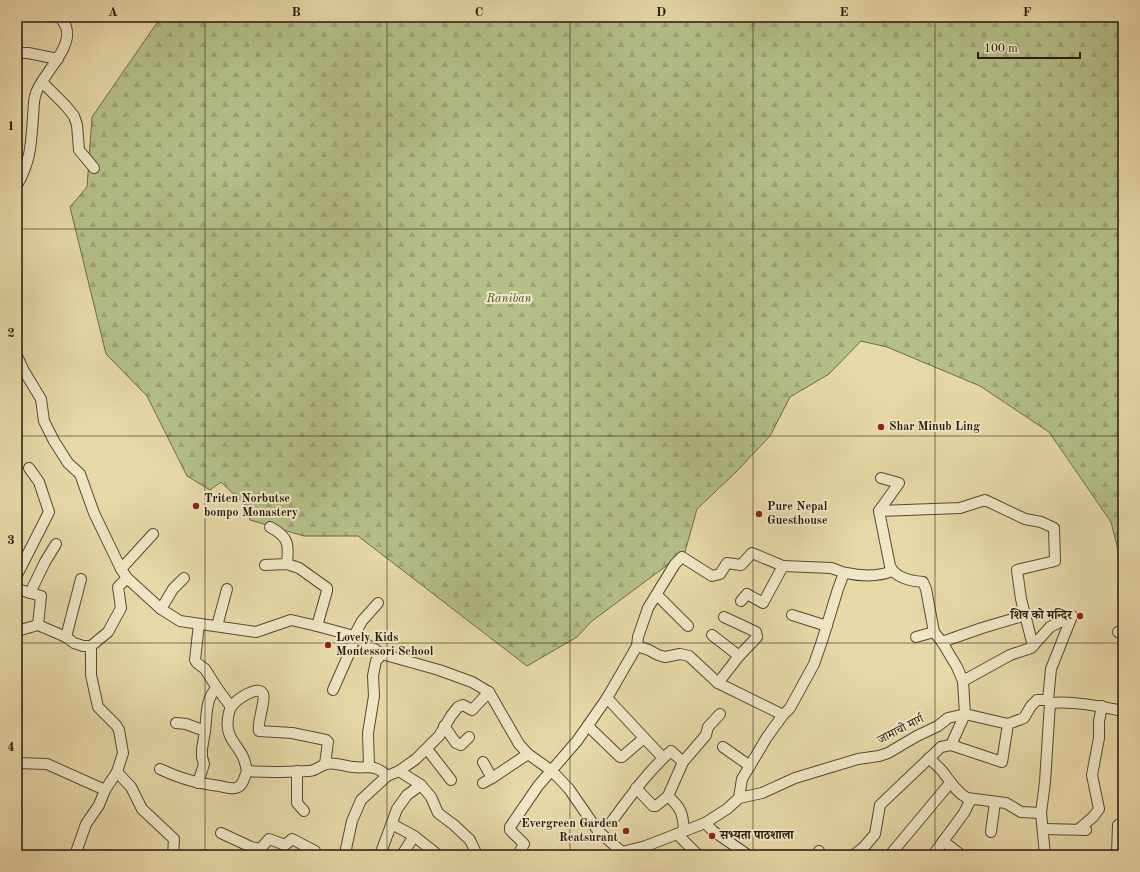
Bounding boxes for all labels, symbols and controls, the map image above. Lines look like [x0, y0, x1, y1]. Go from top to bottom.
text: A [108, 6, 118, 19]
text: B [291, 6, 301, 19]
text: C [475, 6, 483, 19]
text: D [656, 6, 666, 19]
text: E [840, 6, 849, 19]
text: F [1023, 6, 1032, 19]
scale bar [978, 34, 1080, 60]
text: 100 m [984, 43, 1018, 55]
text: 1 [7, 120, 15, 133]
park label: Raniban [485, 293, 532, 305]
text: 2 [7, 327, 15, 340]
place label: Shar Minub Ling [889, 421, 980, 433]
marker: Shar Minub Ling [876, 422, 886, 432]
place label: Triten Norbutse bompo Monastery [204, 493, 298, 519]
marker: Triten Norbutse bompo Monastery [191, 501, 201, 511]
place label: Pure Nepal Guesthouse [767, 501, 828, 527]
marker: Pure Nepal Guesthouse [754, 509, 764, 519]
text: 3 [7, 534, 15, 547]
place label: शिव को मन्दिर [1009, 608, 1073, 622]
marker: शिव को मन्दिर [1075, 611, 1085, 621]
place label: Lovely Kids Montessori School [336, 632, 434, 658]
marker: Lovely Kids Montessori School [323, 640, 333, 650]
street label: जामाचो मार्ग [874, 710, 927, 747]
text: 4 [7, 741, 15, 754]
place label: Evergreen Garden Reatsurant [521, 818, 619, 844]
marker: Evergreen Garden Reatsurant [621, 826, 631, 836]
place label: सभ्यता पाठशाला [719, 830, 794, 842]
marker: सभ्यता पाठशाला [707, 831, 717, 841]

